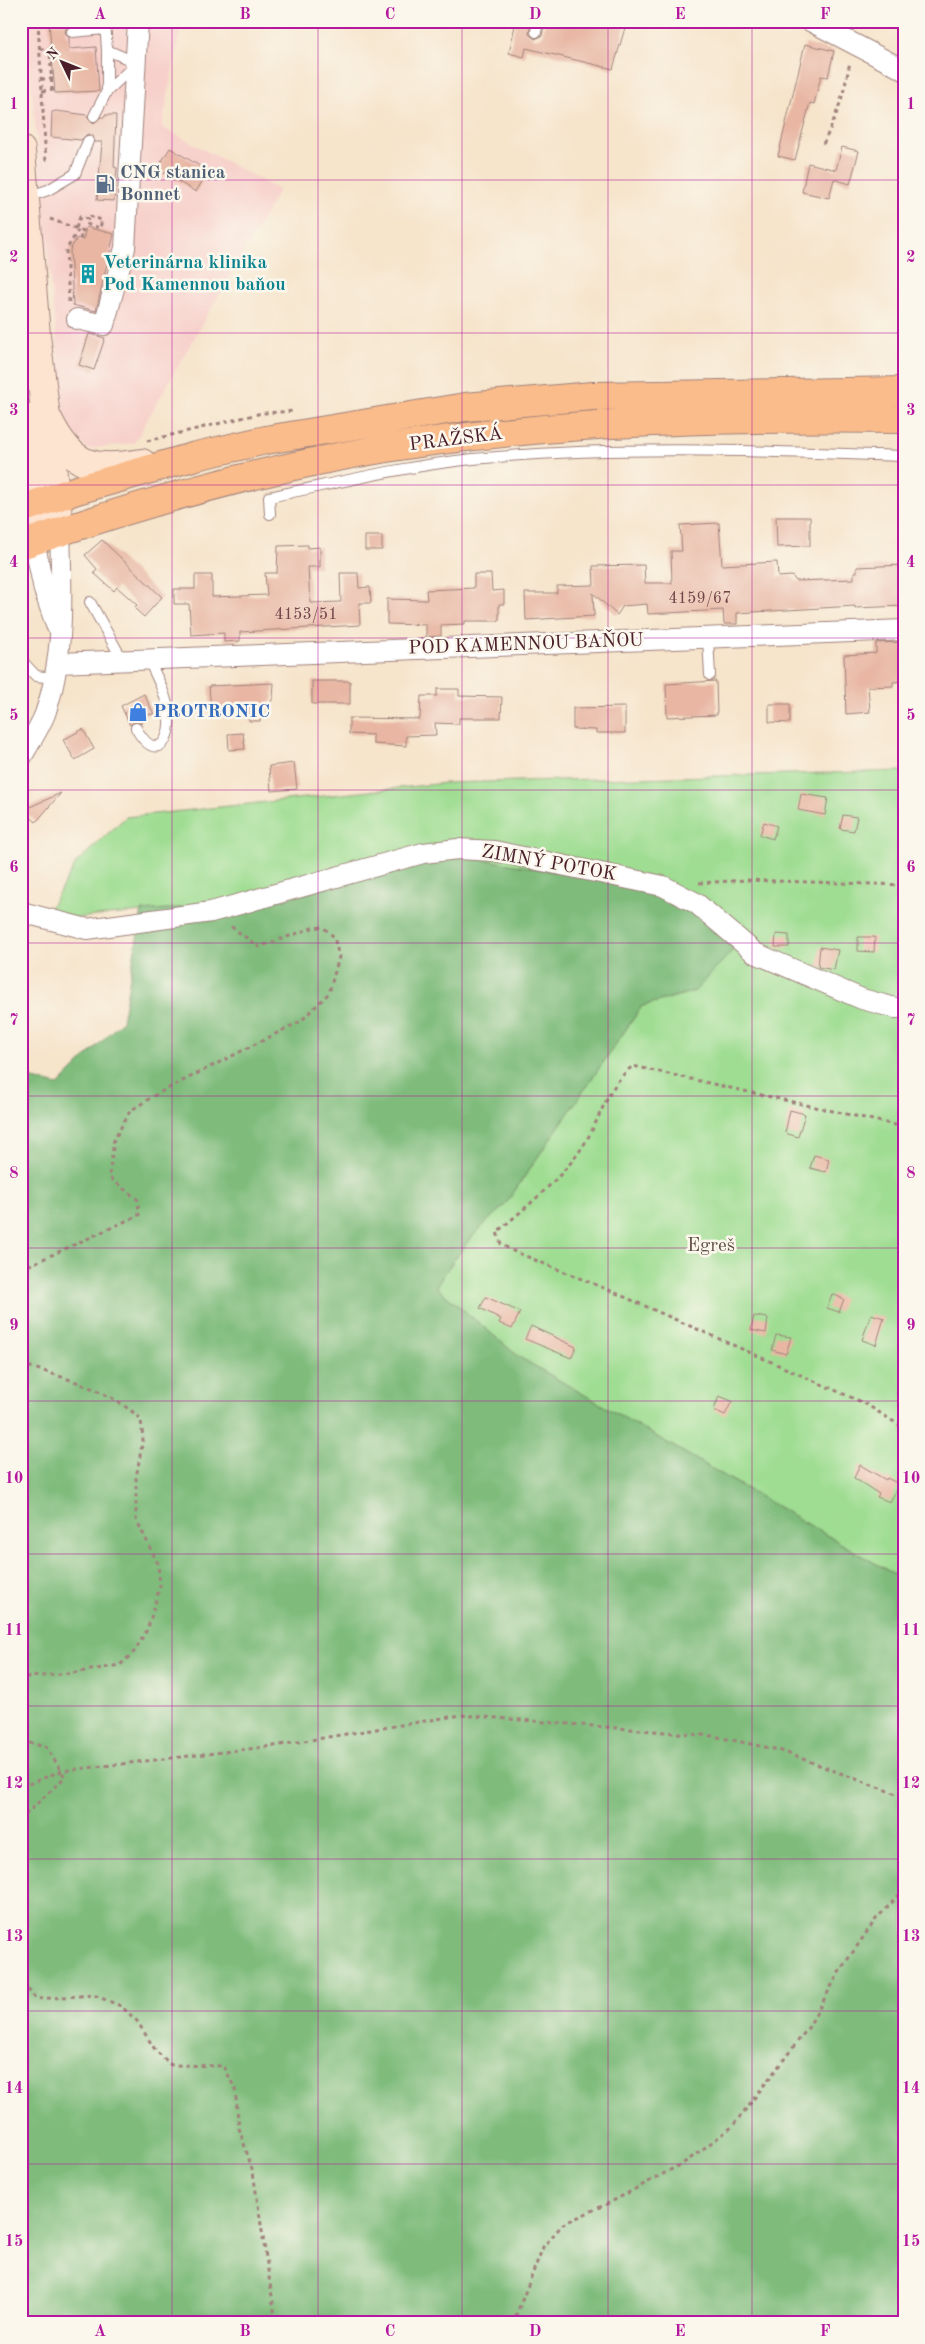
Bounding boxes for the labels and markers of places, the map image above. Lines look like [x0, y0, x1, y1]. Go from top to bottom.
place label: CNG stanica Bonnet [120, 164, 226, 205]
fuel station icon: CNG stanica Bonnet [94, 173, 116, 195]
place label: Veterinárna klinika Pod Kamennou baňou [103, 254, 286, 295]
building icon: Veterinárna klinika Pod Kamennou baňou [77, 263, 99, 285]
shop icon: PROTRONIC [127, 701, 149, 723]
place label: PROTRONIC [153, 703, 270, 722]

